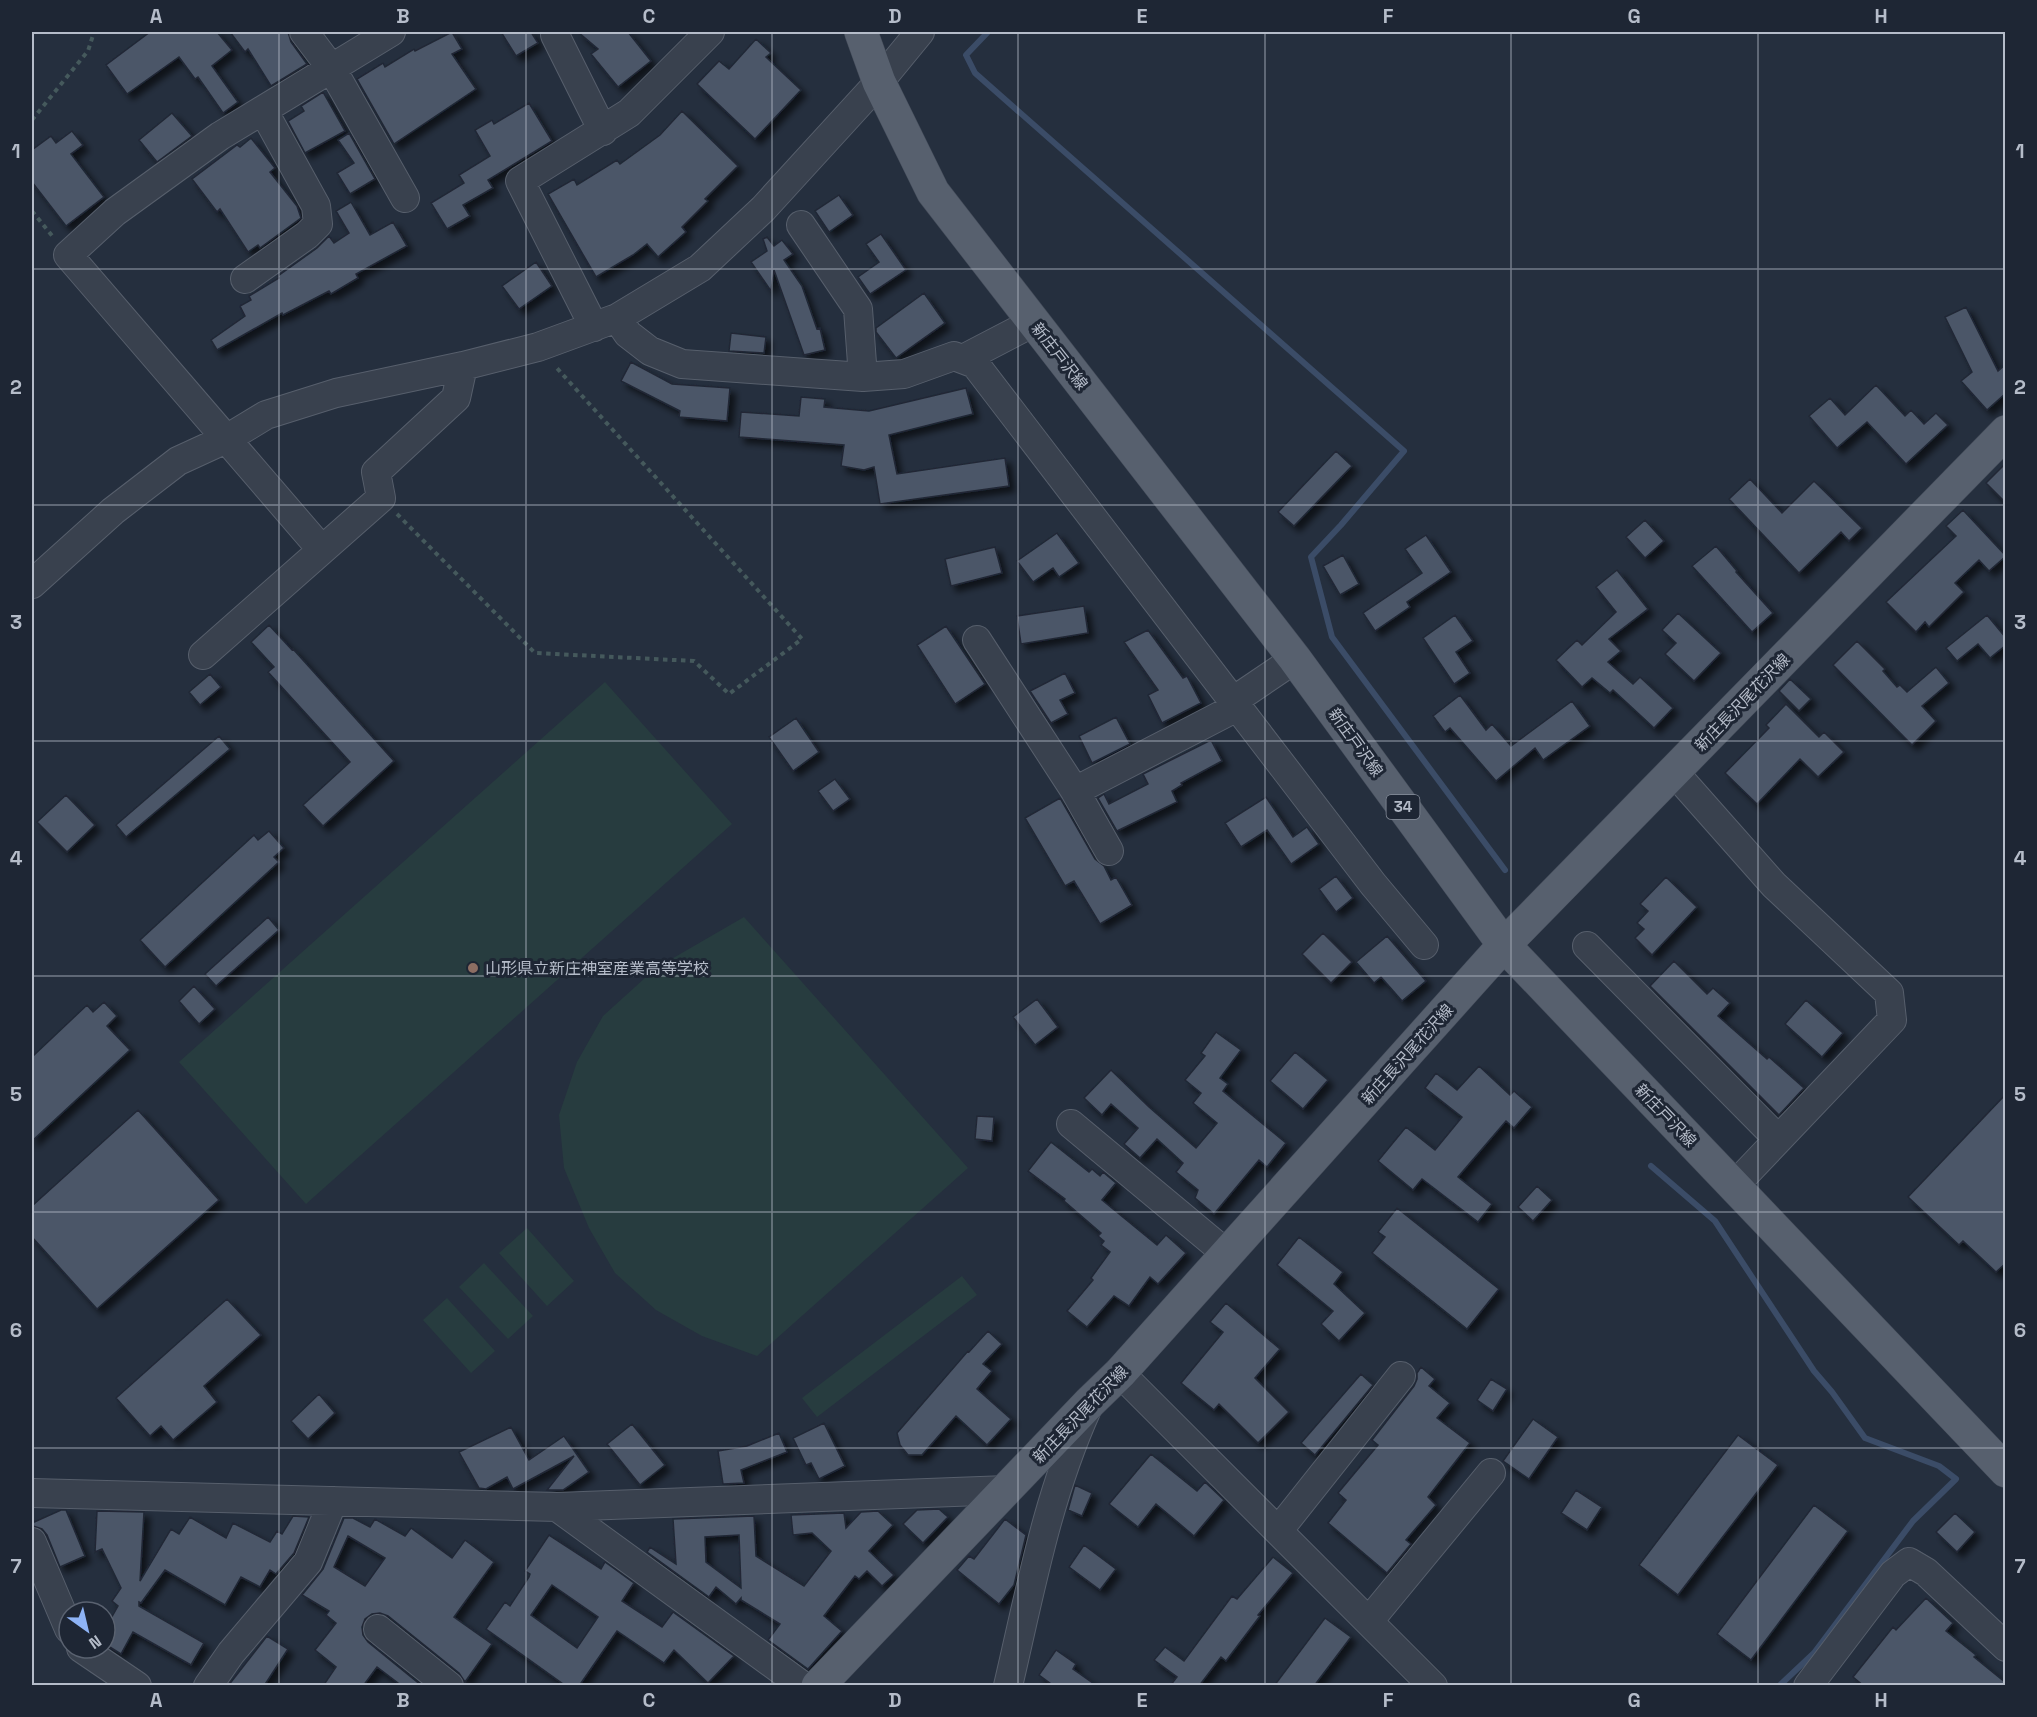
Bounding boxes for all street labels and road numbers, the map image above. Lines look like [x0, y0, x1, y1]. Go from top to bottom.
street label: 新庄戸沢線 [1027, 318, 1093, 394]
street label: 新庄長沢尾花沢線 [1690, 649, 1794, 756]
street label: 新庄戸沢線 [1324, 704, 1388, 781]
road number: 34 [1386, 795, 1420, 819]
street label: 新庄長沢尾花沢線 [1357, 1000, 1458, 1109]
street label: 新庄戸沢線 [1630, 1079, 1701, 1151]
street label: 新庄長沢尾花沢線 [1028, 1361, 1132, 1468]

